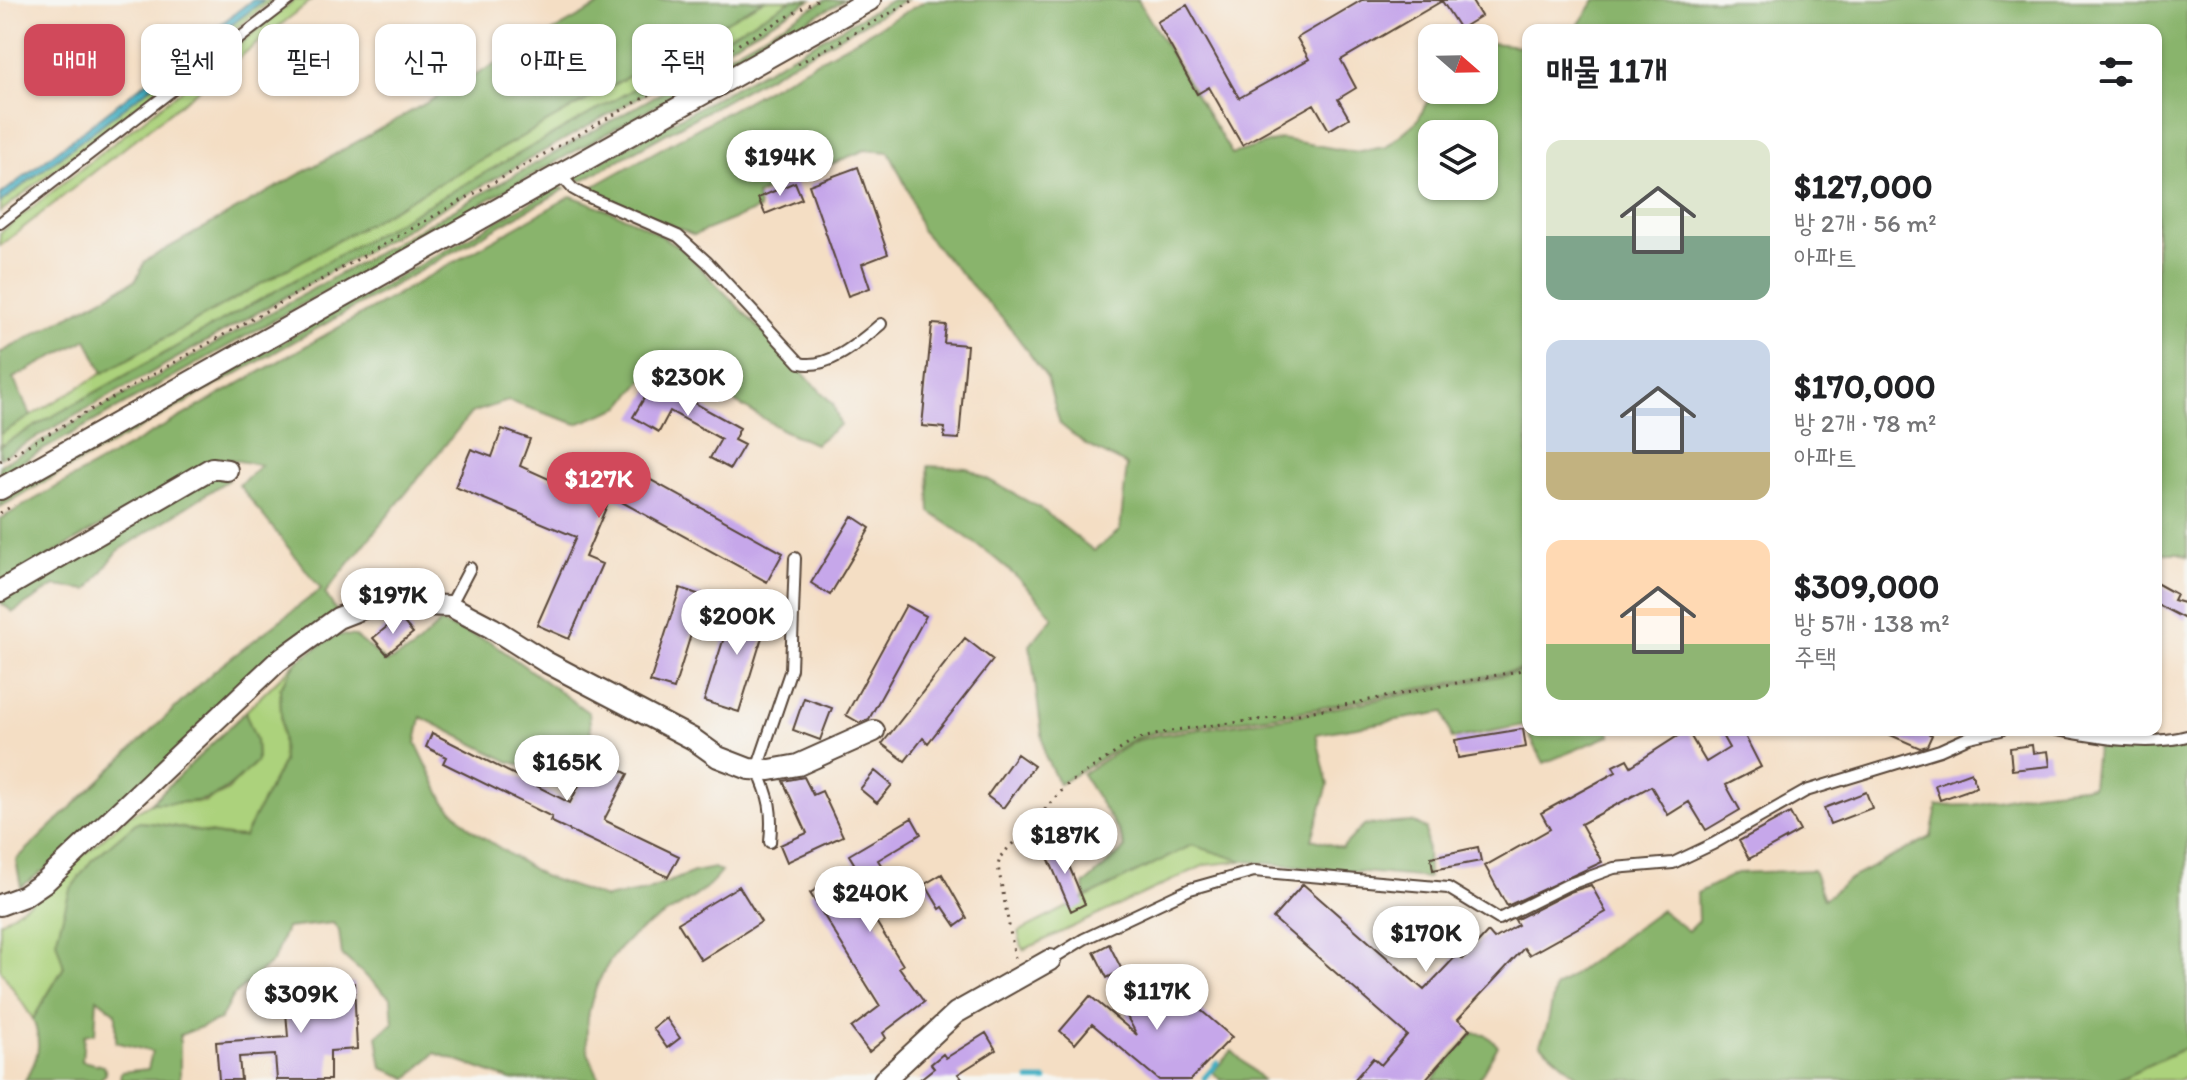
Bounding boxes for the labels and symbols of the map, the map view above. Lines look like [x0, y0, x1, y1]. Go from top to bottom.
north arrow [1418, 24, 1498, 104]
pin: $194K [724, 130, 836, 198]
pin: $230K [632, 350, 744, 418]
pin: $127K [543, 452, 655, 520]
pin: $197K [337, 568, 449, 636]
pin: $200K [681, 589, 793, 657]
pin: $165K [511, 735, 623, 803]
pin: $187K [1009, 808, 1121, 876]
pin: $240K [814, 866, 926, 934]
pin: $170K [1370, 906, 1482, 974]
pin: $117K [1101, 964, 1213, 1032]
pin: $309K [245, 967, 357, 1035]

